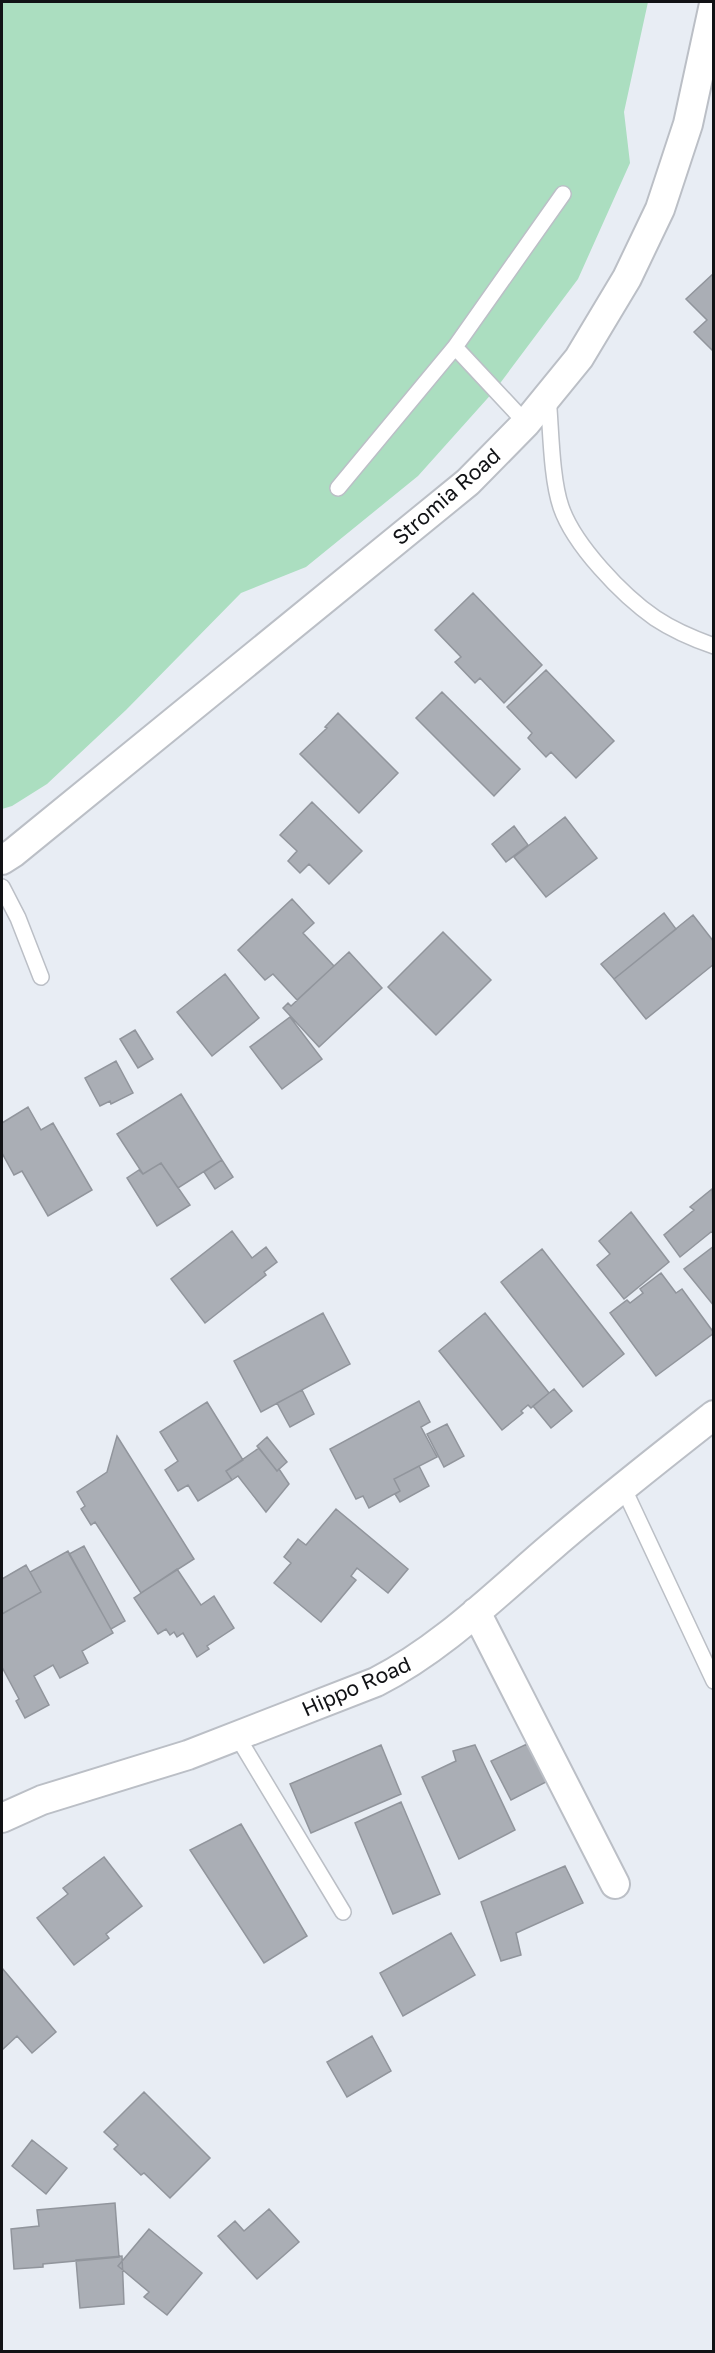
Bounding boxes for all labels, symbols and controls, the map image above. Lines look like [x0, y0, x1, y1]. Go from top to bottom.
street label: Stromia Road [387, 442, 505, 550]
street label: Hippo Road [297, 1650, 415, 1722]

